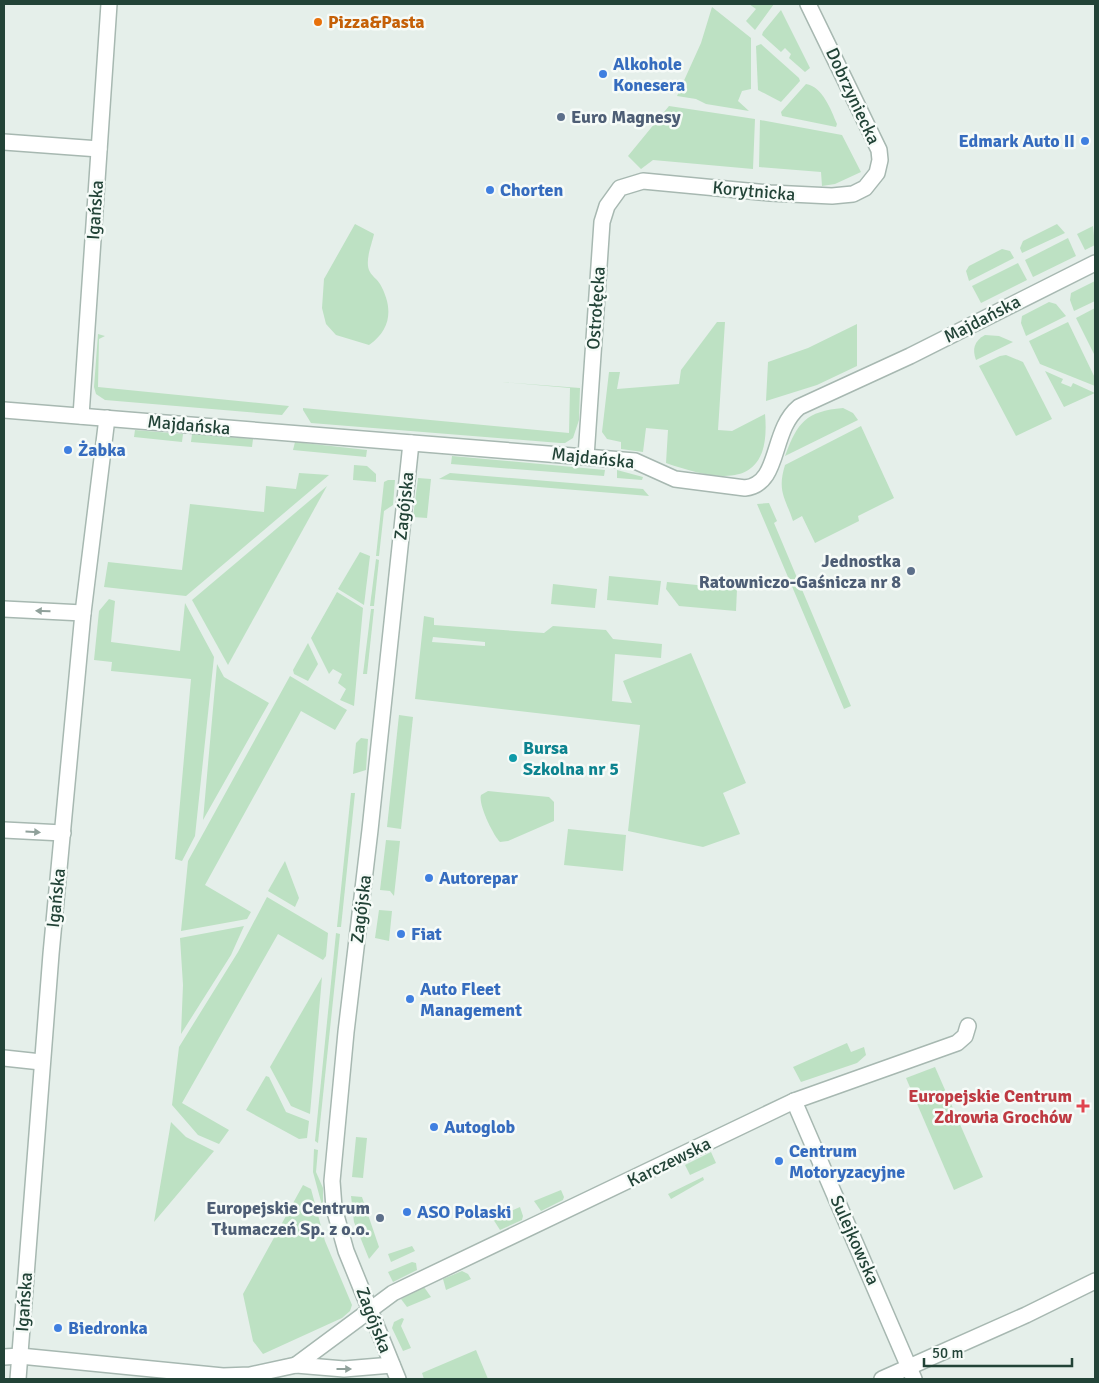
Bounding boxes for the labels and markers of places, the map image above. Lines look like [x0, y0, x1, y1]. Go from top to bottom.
place label: Pizza&Pasta [328, 11, 425, 33]
marker: Pizza&Pasta [312, 16, 324, 28]
place label: Alkohole Konesera [613, 53, 685, 96]
marker: Alkohole Konesera [597, 68, 609, 80]
place label: Euro Magnesy [571, 106, 681, 128]
marker: Euro Magnesy [555, 111, 567, 123]
place label: Edmark Auto II [958, 130, 1075, 152]
marker: Edmark Auto II [1079, 135, 1091, 147]
place label: Chorten [500, 179, 563, 201]
marker: Chorten [484, 184, 496, 196]
place label: Żabka [78, 439, 126, 461]
marker: Żabka [62, 444, 74, 456]
place label: Jednostka Ratowniczo-Gaśnicza nr 8 [699, 550, 901, 593]
marker: Jednostka Ratowniczo-Gaśnicza nr 8 [905, 565, 917, 577]
place label: Bursa Szkolna nr 5 [523, 737, 619, 780]
marker: Bursa Szkolna nr 5 [507, 752, 519, 764]
place label: Autorepar [439, 867, 519, 889]
marker: Autorepar [423, 872, 435, 884]
place label: Fiat [411, 923, 442, 945]
marker: Fiat [395, 928, 407, 940]
place label: Auto Fleet Management [420, 978, 522, 1021]
marker: Auto Fleet Management [404, 993, 416, 1005]
place label: Europejskie Centrum Zdrowia Grochów [908, 1085, 1072, 1128]
marker: Europejskie Centrum Zdrowia Grochów [1076, 1099, 1090, 1113]
place label: Autoglob [444, 1116, 516, 1138]
marker: Autoglob [428, 1121, 440, 1133]
place label: Centrum Motoryzacyjne [789, 1140, 905, 1183]
marker: Centrum Motoryzacyjne [773, 1155, 785, 1167]
place label: Europejskie Centrum Tłumaczeń Sp. z o.o. [206, 1197, 370, 1240]
place label: ASO Polaski [417, 1201, 511, 1223]
marker: ASO Polaski [401, 1206, 413, 1218]
marker: Europejskie Centrum Tłumaczeń Sp. z o.o. [374, 1212, 386, 1224]
place label: Biedronka [68, 1317, 148, 1339]
marker: Biedronka [52, 1322, 64, 1334]

